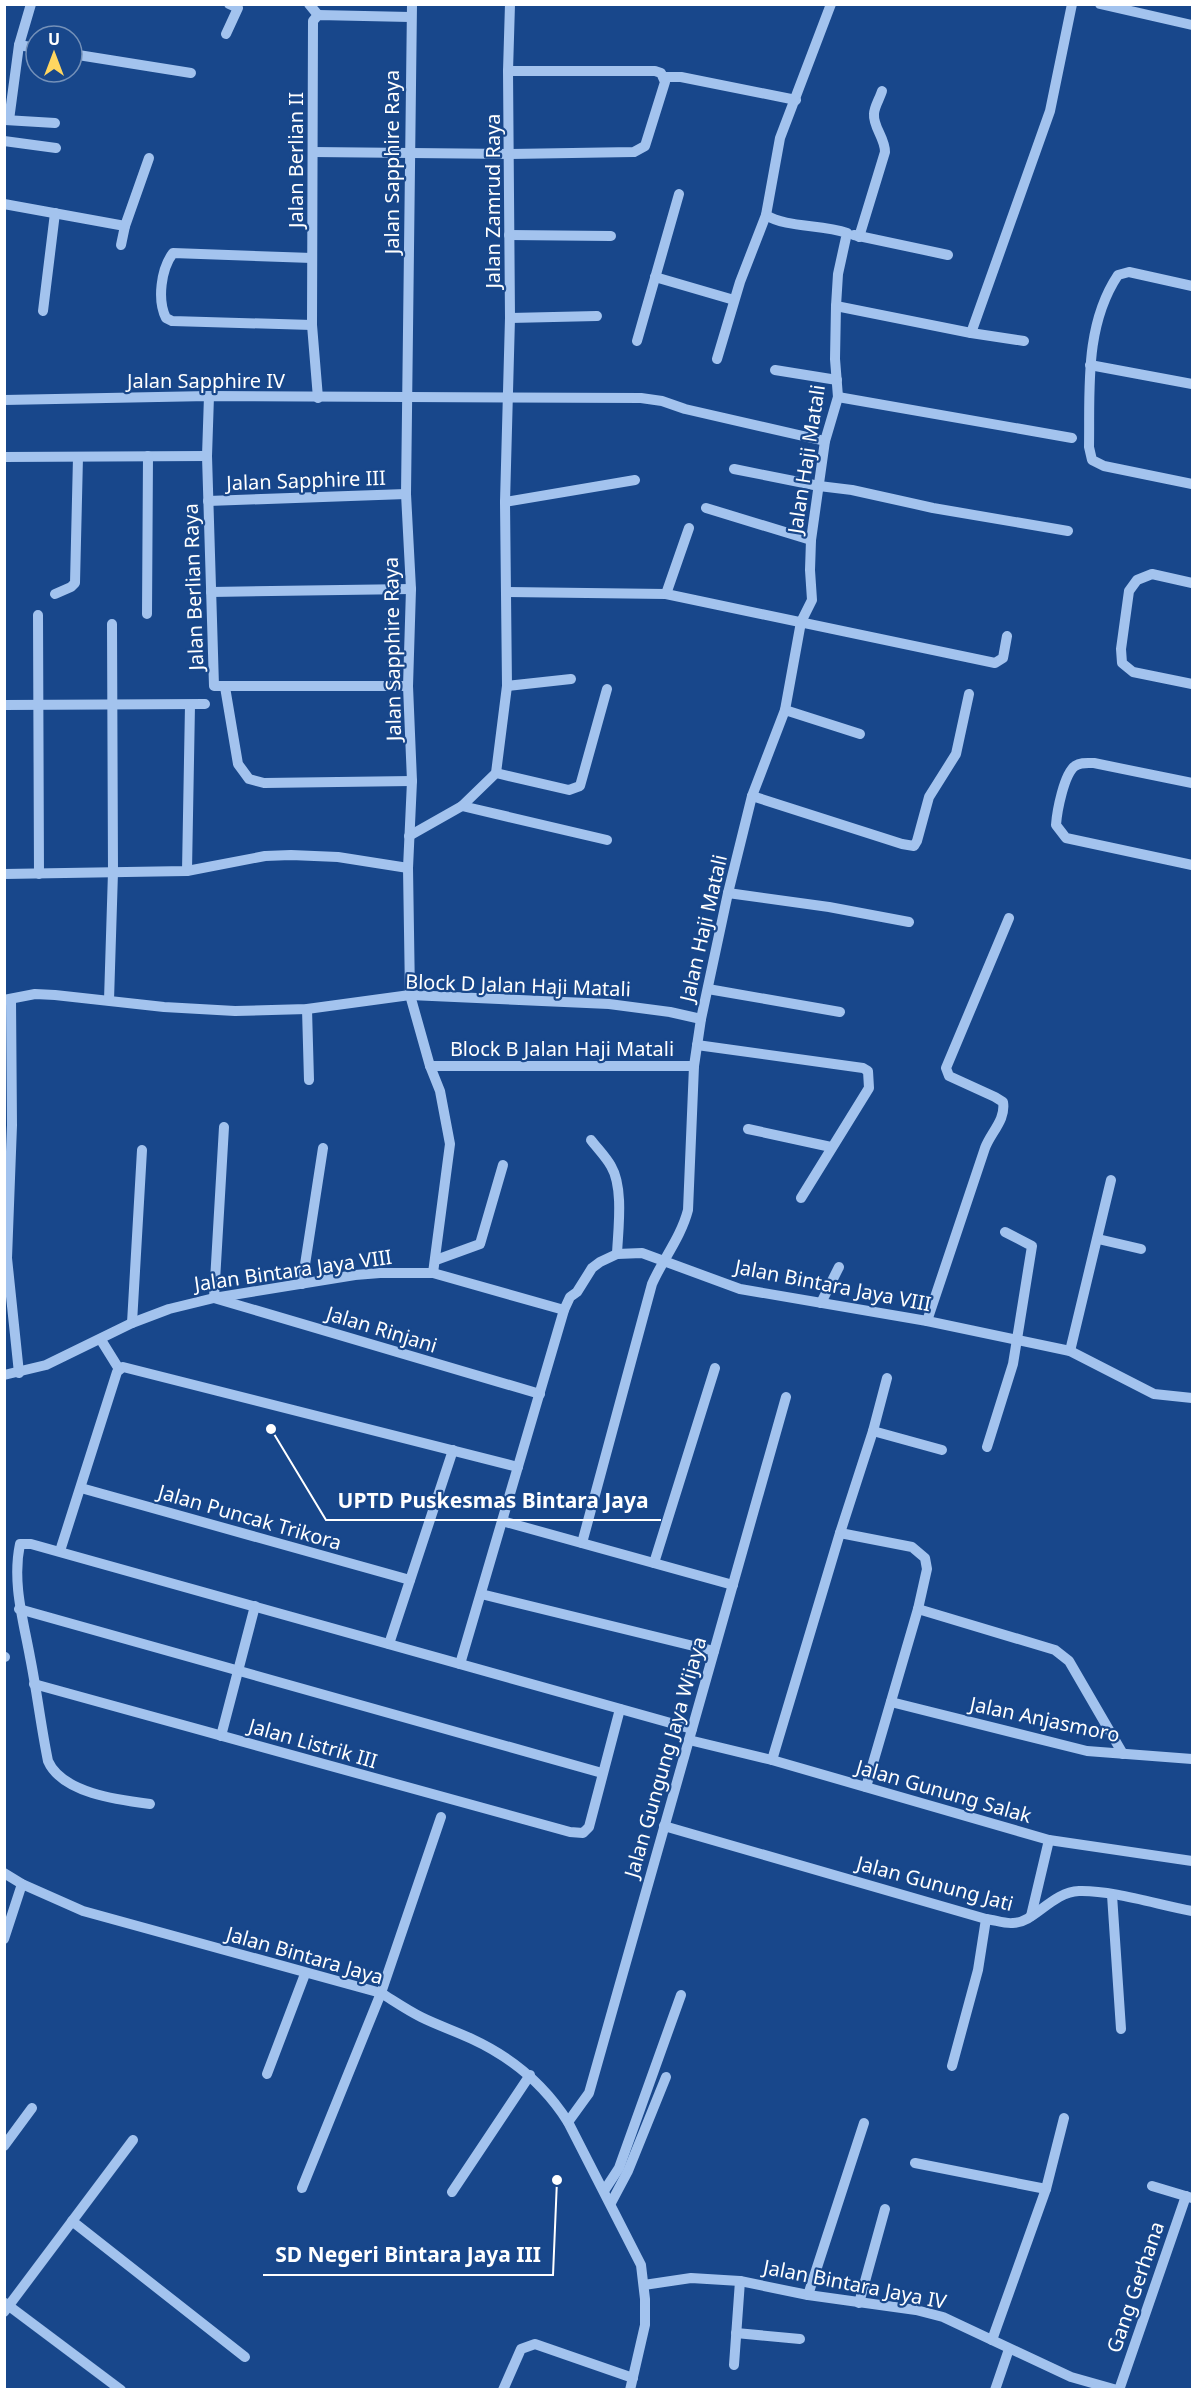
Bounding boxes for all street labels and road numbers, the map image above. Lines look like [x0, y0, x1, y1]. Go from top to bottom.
street label: Jalan Sapphire Raya [378, 70, 405, 256]
street label: Jalan Berlian II [282, 92, 309, 230]
street label: Jalan Zamrud Raya [479, 113, 506, 291]
street label: Jalan Sapphire IV [125, 367, 285, 394]
street label: Jalan Haji Matali [781, 383, 831, 537]
street label: Jalan Sapphire III [224, 464, 386, 496]
street label: Jalan Berlian Raya [177, 503, 209, 673]
street label: Jalan Sapphire Raya [377, 557, 407, 743]
street label: Jalan Haji Matali [672, 852, 733, 1006]
street label: Block D Jalan Haji Matali [405, 968, 631, 1002]
street label: Block B Jalan Haji Matali [450, 1035, 674, 1062]
street label: Jalan Bintara Jaya VIII [190, 1243, 394, 1298]
street label: Jalan Bintara Jaya VIII [731, 1252, 933, 1317]
street label: Jalan Rinjani [321, 1299, 441, 1359]
street label: Jalan Puncak Trikora [153, 1477, 345, 1556]
street label: Jalan Gungung Jaya Wijaya [617, 1633, 712, 1882]
street label: Jalan Anjasmoro [966, 1690, 1122, 1748]
street label: Jalan Listrik III [244, 1711, 381, 1774]
street label: Jalan Gunung Salak [851, 1752, 1035, 1829]
street label: Jalan Gunung Jati [852, 1849, 1016, 1917]
street label: Jalan Bintara Jaya [222, 1919, 387, 1990]
street label: Gang Gerhana [1100, 2218, 1170, 2356]
street label: Jalan Bintara Jaya IV [759, 2253, 949, 2315]

